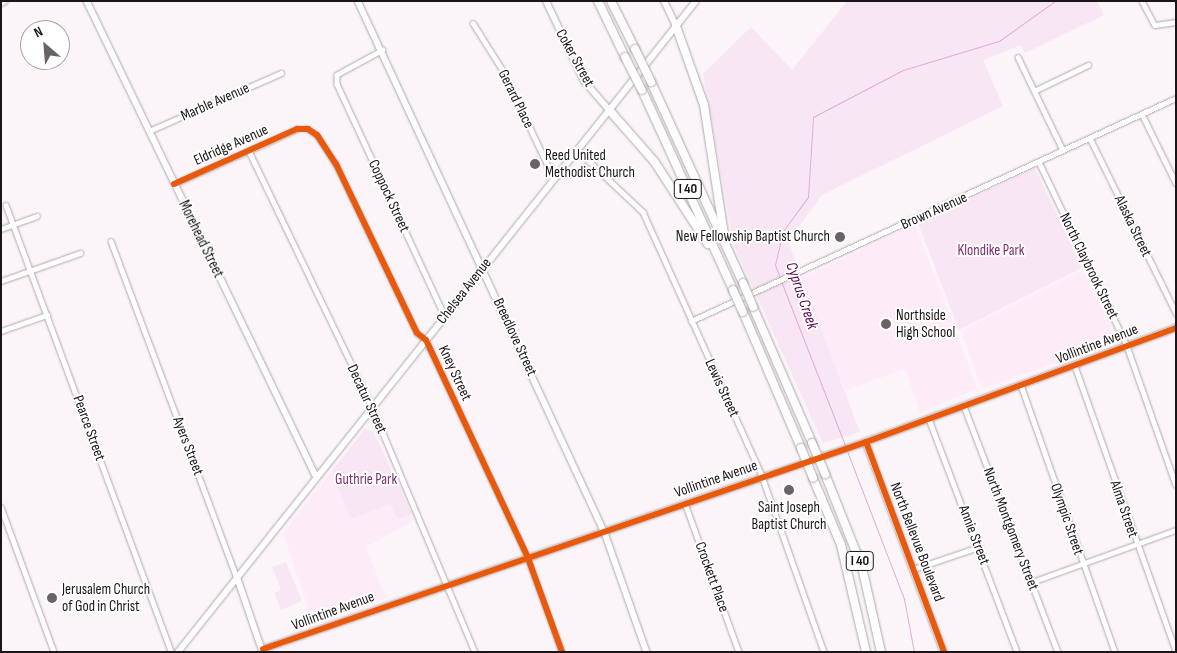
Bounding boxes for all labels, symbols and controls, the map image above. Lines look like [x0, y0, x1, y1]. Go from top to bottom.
north arrow [20, 20, 70, 70]
text: N [31, 23, 46, 41]
street label: Coker Street [552, 26, 598, 90]
street label: Gerard Place [494, 67, 538, 131]
street label: Marble Avenue [178, 79, 252, 125]
street label: Eldridge Avenue [191, 121, 271, 169]
place label: Reed United Methodist Church [545, 146, 635, 181]
street label: Coppock Street [364, 157, 414, 235]
marker: Reed United Methodist Church [529, 158, 541, 170]
road number: I 40 [673, 178, 703, 200]
street label: Brown Avenue [898, 188, 970, 234]
street label: Alaska Street [1110, 192, 1156, 260]
street label: Morehead Street [175, 197, 227, 281]
street label: North Claybrook Street [1056, 210, 1122, 322]
place label: New Fellowship Baptist Church [676, 228, 830, 246]
marker: New Fellowship Baptist Church [834, 231, 846, 243]
park label: Klondike Park [957, 242, 1025, 260]
street label: Chelsea Avenue [433, 254, 495, 328]
water label: Cyprus Creek [781, 260, 821, 332]
street label: Breedlove Street [489, 295, 541, 379]
place label: Northside High School [896, 306, 955, 341]
marker: Northside High School [880, 318, 892, 330]
street label: Vollintine Avenue [1053, 320, 1141, 368]
street label: Kney Street [434, 343, 476, 403]
street label: Lewis Street [701, 356, 743, 420]
street label: Decatur Street [343, 362, 391, 436]
street label: Pearce Street [69, 393, 109, 463]
street label: Ayers Street [169, 414, 207, 478]
street label: Vollintine Avenue [672, 456, 760, 502]
street label: North Montgomery Street [979, 465, 1043, 593]
park label: Guthrie Park [335, 471, 397, 489]
street label: Alma Street [1106, 478, 1142, 540]
street label: North Bellevue Boulevard [886, 480, 948, 604]
street label: Olympic Street [1046, 481, 1088, 557]
marker: Saint Joseph Baptist Church [783, 484, 795, 496]
place label: Saint Joseph Baptist Church [752, 498, 826, 533]
street label: Annie Street [954, 503, 994, 567]
street label: Crockett Place [691, 539, 733, 615]
road number: I 40 [845, 550, 875, 572]
place label: Jerusalem Church of God in Christ [62, 580, 150, 615]
street label: Vollintine Avenue [289, 588, 377, 634]
marker: Jerusalem Church of God in Christ [46, 592, 58, 604]

